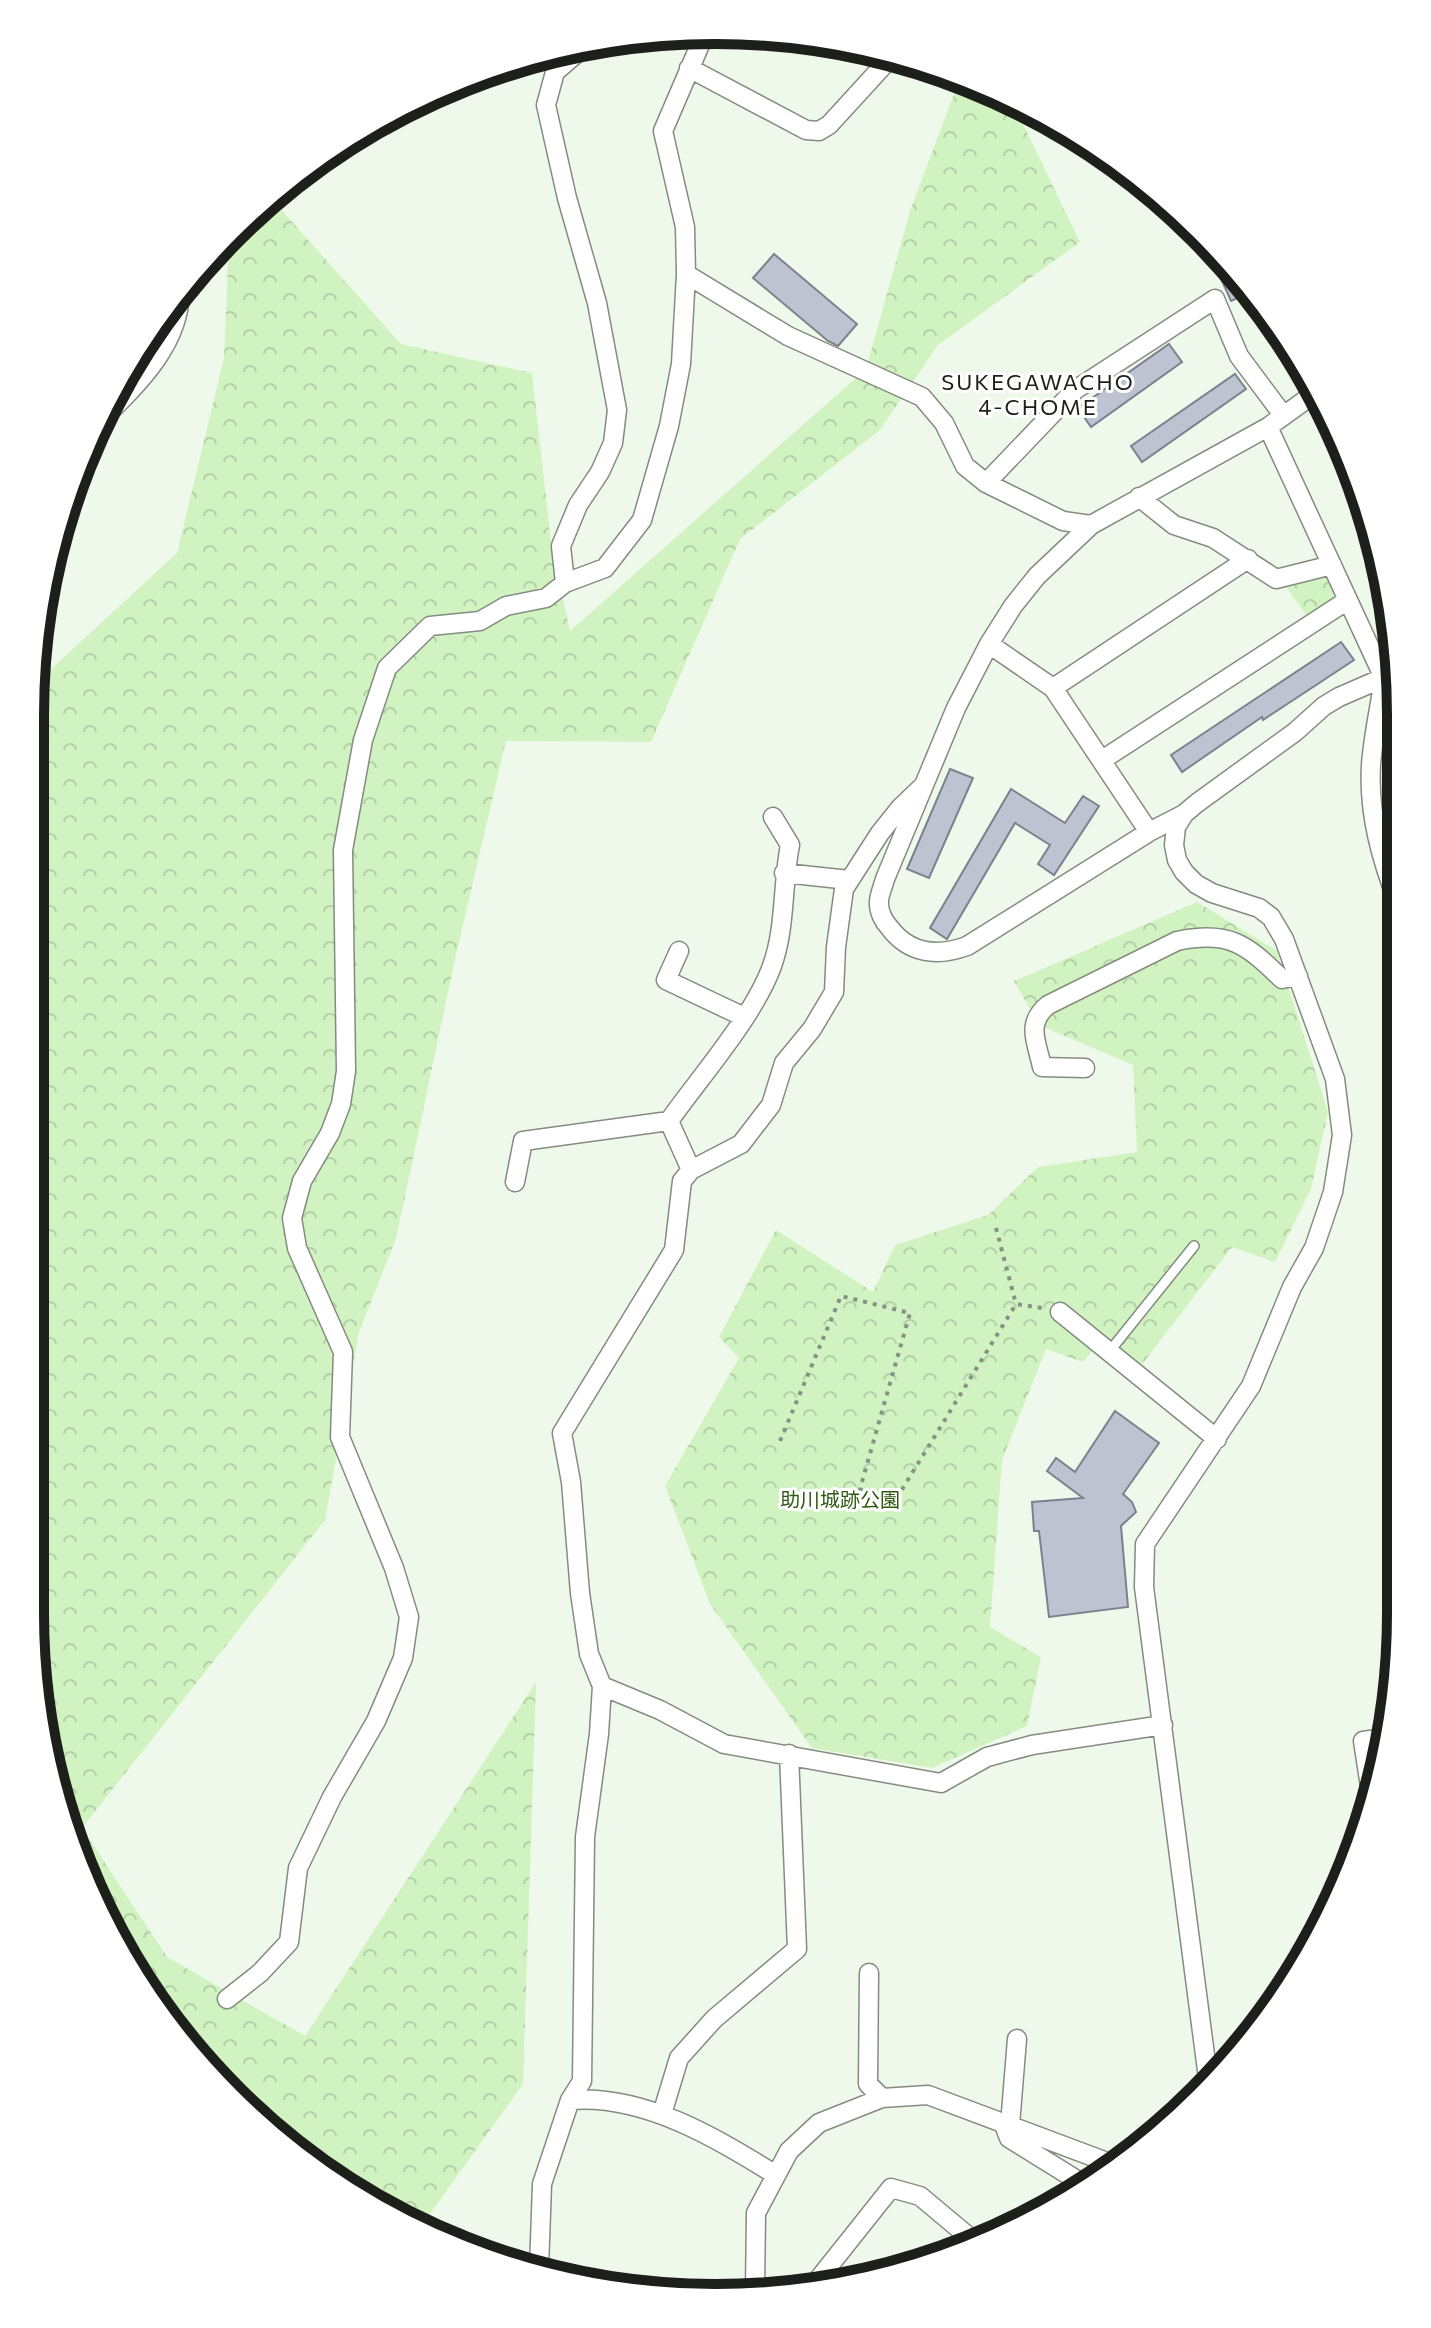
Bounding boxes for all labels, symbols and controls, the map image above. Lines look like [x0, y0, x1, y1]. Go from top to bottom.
district label: SUKEGAWACHO 4-CHOME [941, 368, 1135, 420]
park label: 助川城跡公園 [780, 1487, 900, 1511]

